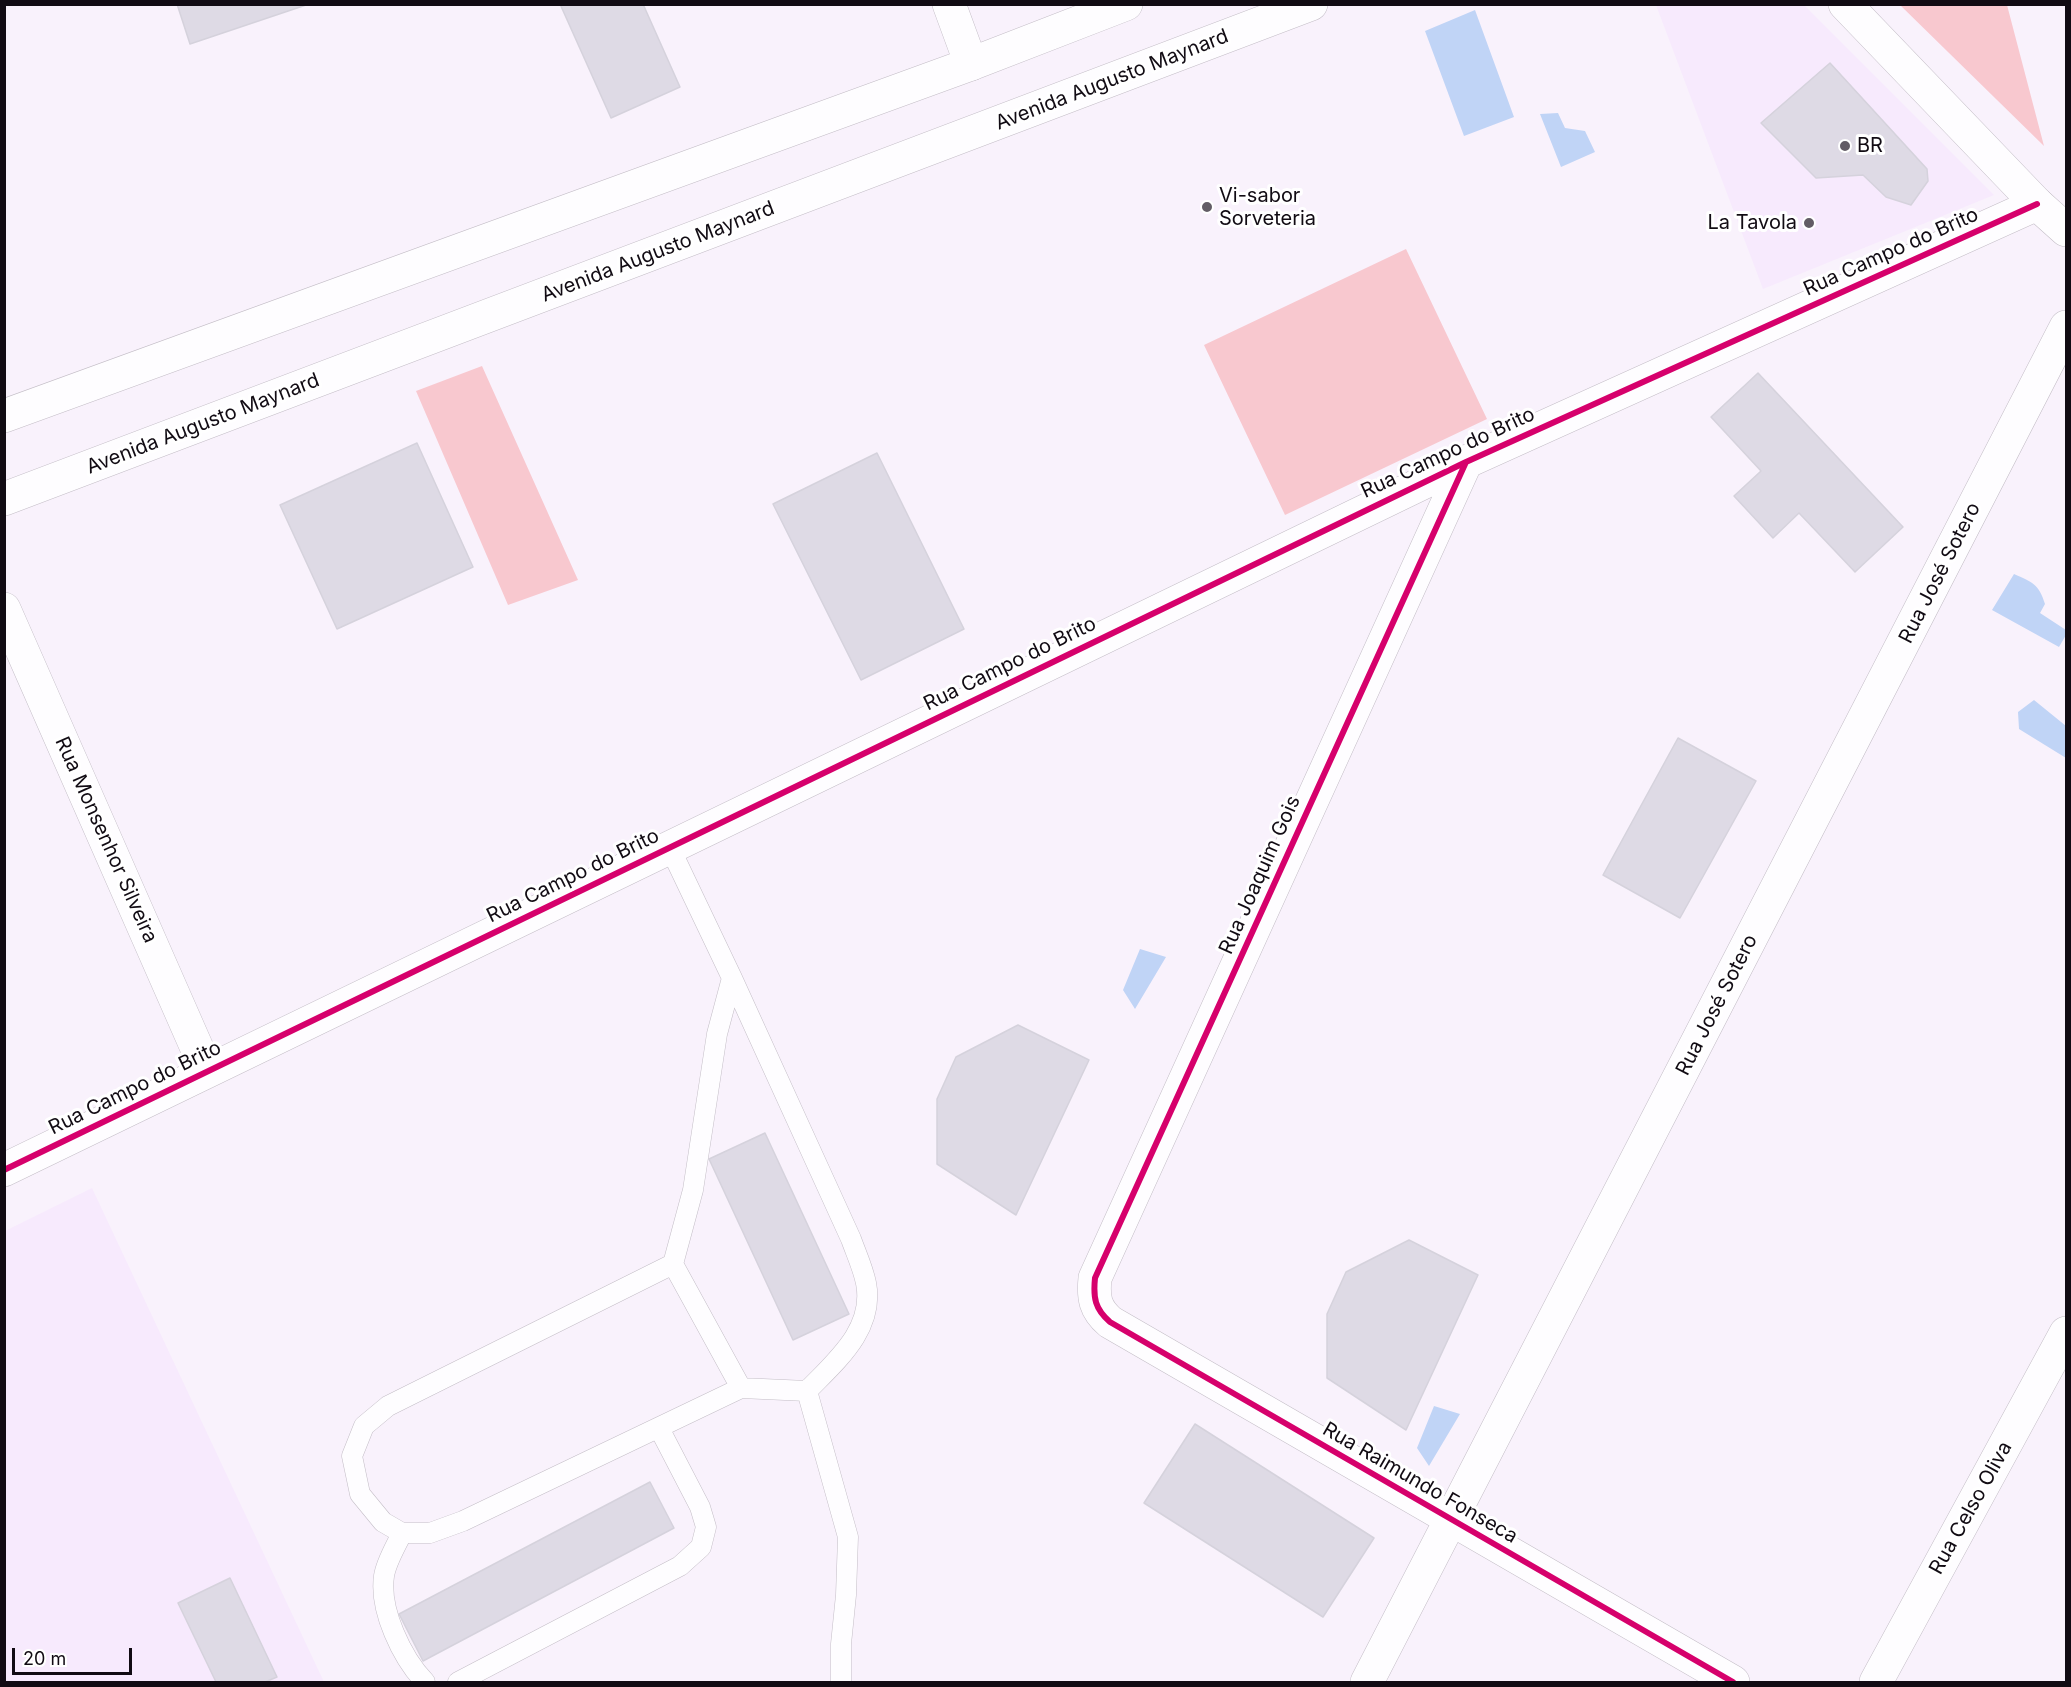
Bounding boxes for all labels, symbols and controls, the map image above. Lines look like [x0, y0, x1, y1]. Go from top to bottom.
street label: Avenida Augusto Maynard [992, 24, 1232, 136]
place label: BR [1857, 134, 1883, 158]
marker: BR [1838, 139, 1852, 153]
place label: Vi-sabor Sorveteria [1219, 184, 1316, 231]
street label: Avenida Augusto Maynard [538, 196, 778, 308]
marker: Vi-sabor Sorveteria [1200, 200, 1214, 214]
street label: Rua Campo do Brito [1800, 203, 1982, 301]
place label: La Tavola [1708, 211, 1797, 235]
marker: La Tavola [1802, 216, 1816, 230]
street label: Avenida Augusto Maynard [83, 368, 323, 480]
street label: Rua Campo do Brito [1357, 402, 1539, 504]
street label: Rua José Sotero [1894, 499, 1986, 647]
street label: Rua Campo do Brito [920, 612, 1100, 716]
street label: Rua Monsenhor Silveira [50, 733, 162, 947]
street label: Rua Joaquim Gois [1214, 792, 1306, 958]
street label: Rua Campo do Brito [483, 824, 663, 928]
street label: Rua José Sotero [1671, 931, 1763, 1079]
street label: Rua Campo do Brito [45, 1036, 225, 1140]
street label: Rua Raimundo Fonseca [1318, 1417, 1522, 1549]
street label: Rua Celso Oliva [1925, 1437, 2017, 1579]
scale bar [15, 1636, 135, 1674]
text: 20 m [23, 1648, 66, 1669]

